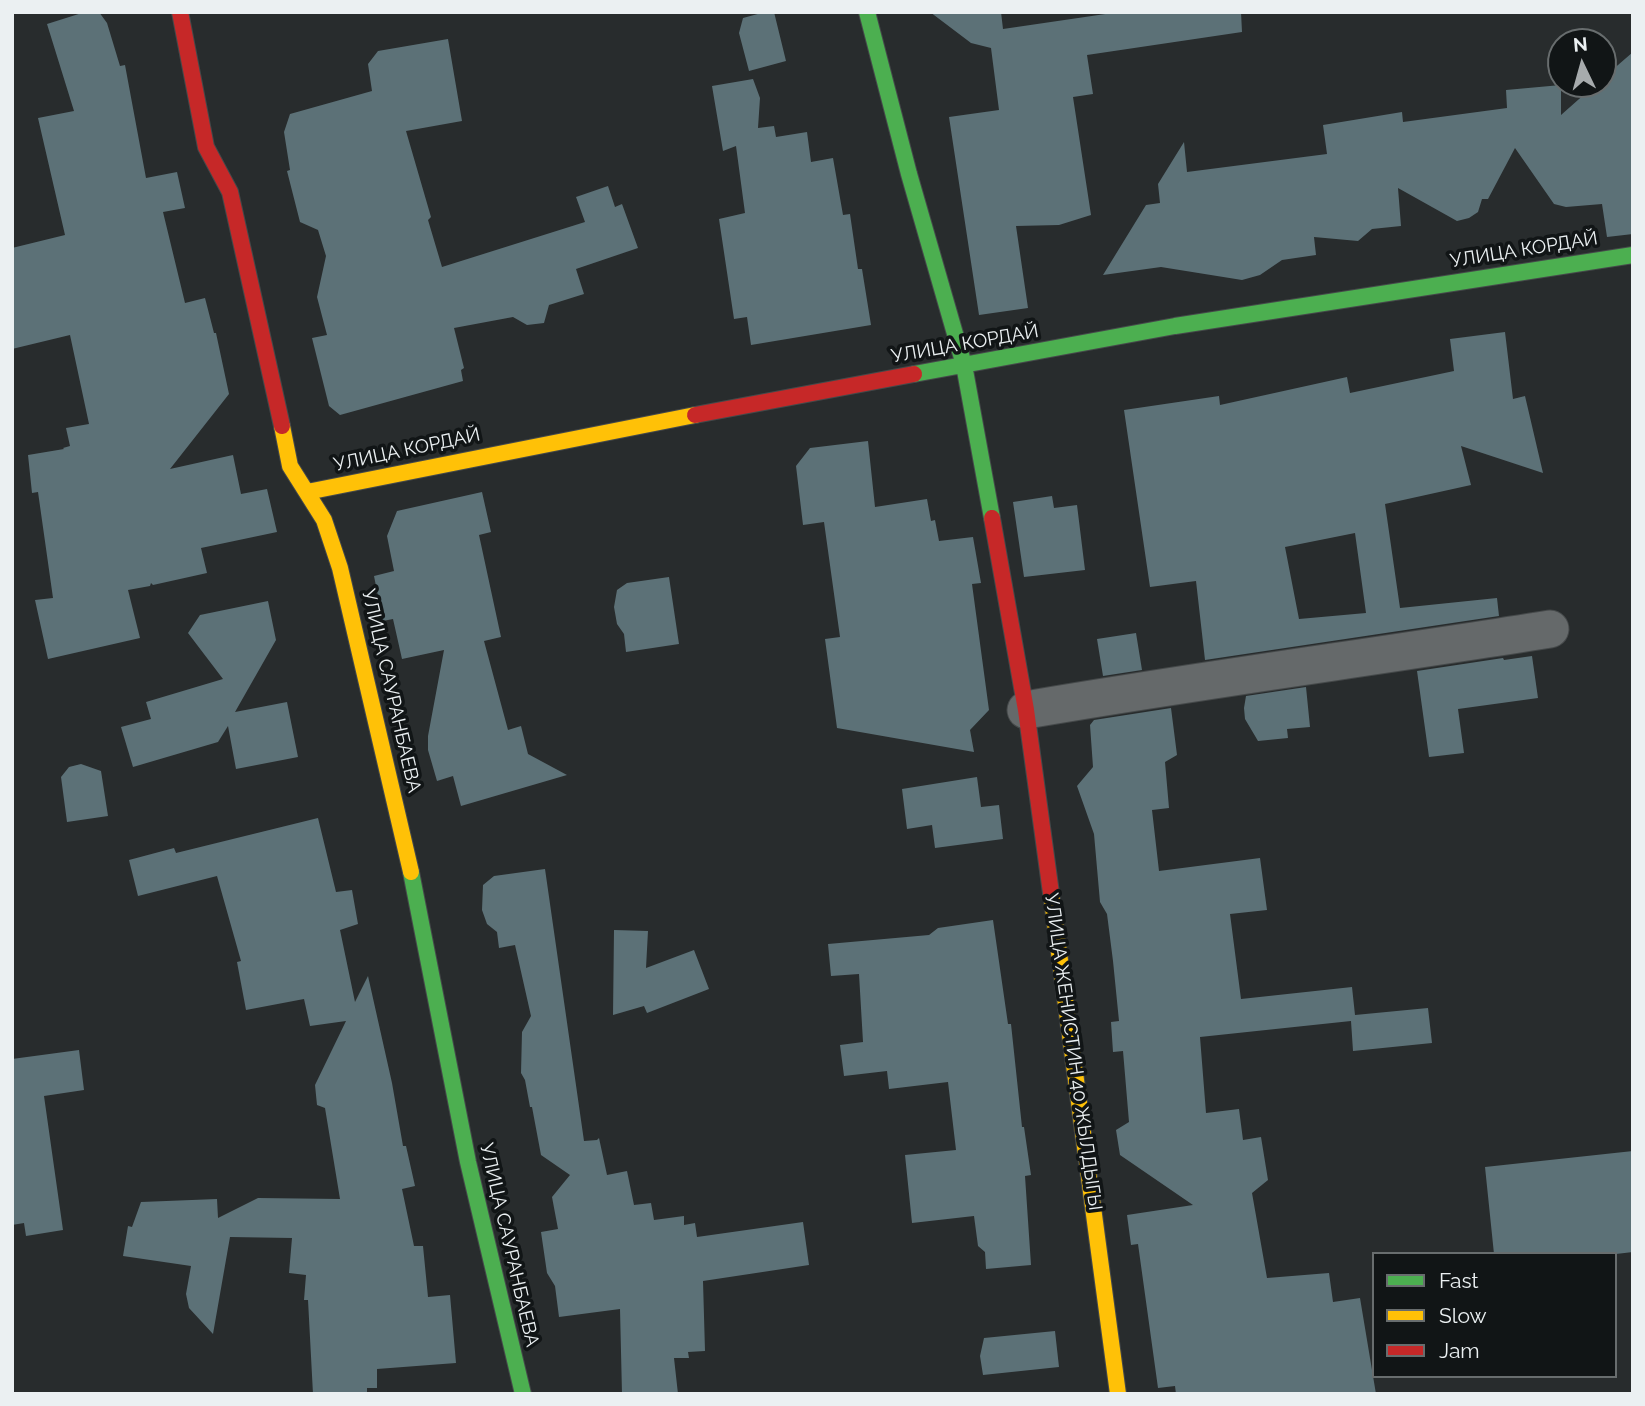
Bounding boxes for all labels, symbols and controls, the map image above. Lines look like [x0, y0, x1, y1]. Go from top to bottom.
north arrow [1547, 28, 1617, 98]
text: N [1572, 32, 1589, 56]
street label: УЛИЦА КОРДАЙ [1449, 227, 1599, 273]
street label: УЛИЦА КОРДАЙ [890, 320, 1040, 368]
street label: УЛИЦА КОРДАЙ [332, 423, 482, 477]
street label: УЛИЦА САУРАНБАЕВА [356, 587, 426, 795]
street label: УЛИЦА ЖЕНИСТИН 40 ЖЫЛДЫГЫ [1039, 892, 1107, 1212]
street label: УЛИЦА САУРАНБАЕВА [474, 1141, 544, 1349]
legend [1372, 1252, 1617, 1378]
text: Fast [1439, 1268, 1479, 1293]
text: Slow [1439, 1303, 1487, 1328]
text: Jam [1439, 1338, 1480, 1363]

